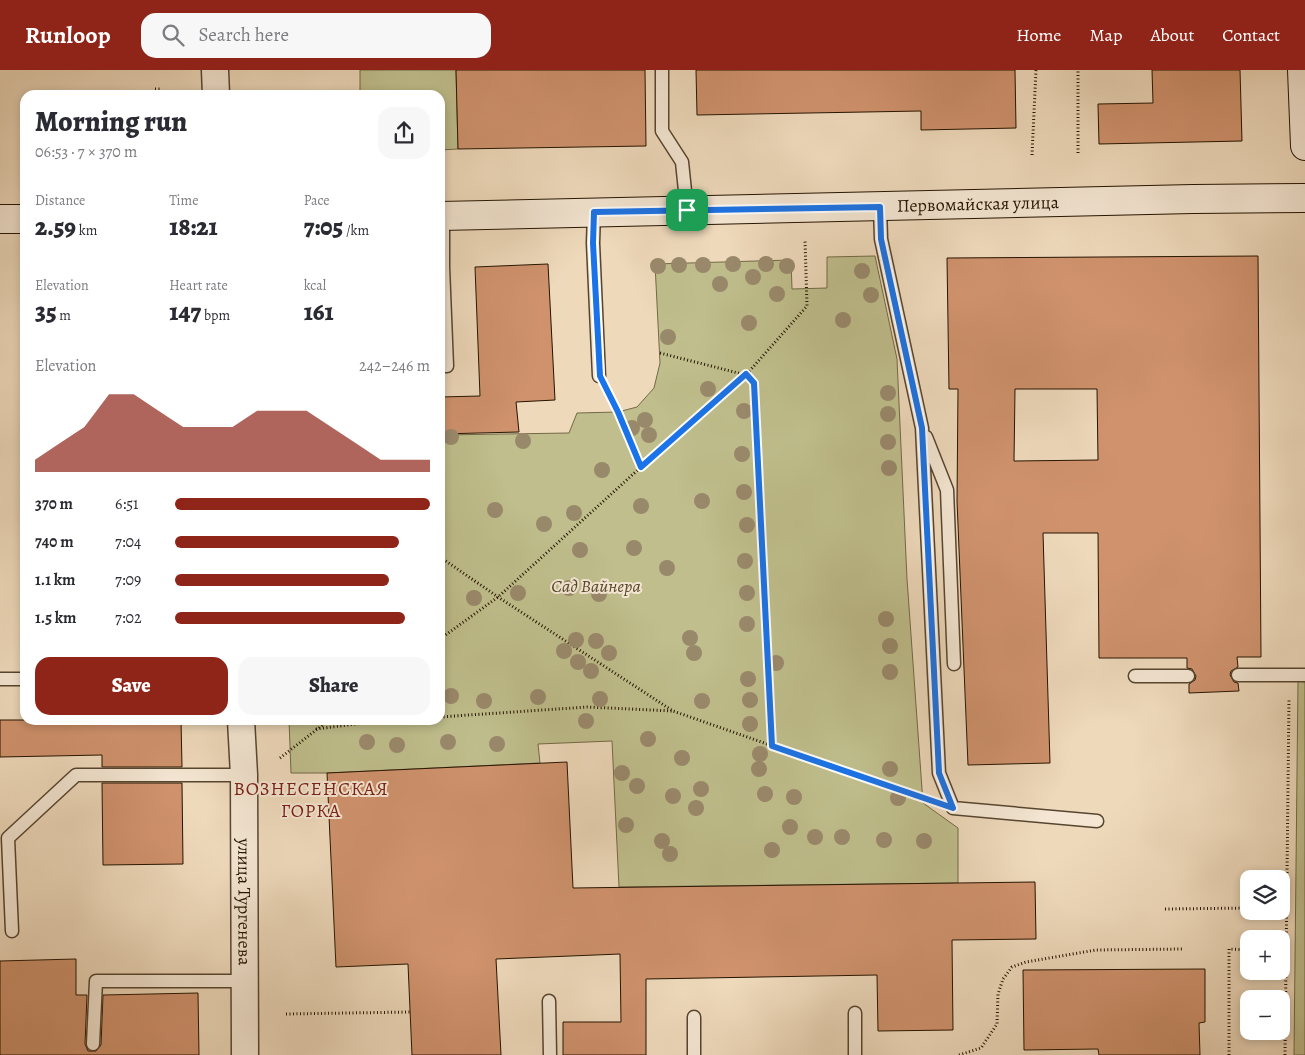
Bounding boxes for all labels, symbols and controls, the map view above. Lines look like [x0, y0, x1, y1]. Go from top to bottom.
search box [141, 13, 491, 58]
text: Runloop [25, 19, 111, 51]
icon: search [159, 21, 187, 49]
text: Search here [199, 22, 289, 48]
text: Home [1016, 23, 1061, 47]
text: Map [1089, 23, 1122, 47]
text: About [1150, 23, 1194, 47]
text: Contact [1222, 23, 1280, 47]
text: Morning run [35, 103, 187, 141]
button: share [378, 107, 430, 159]
text: 06:53 · 7 × 370 m [35, 141, 137, 163]
pin [666, 189, 708, 231]
street label: Первомайская улица [897, 190, 1060, 218]
text: Distance [35, 191, 85, 210]
text: Time [169, 191, 198, 210]
text: Pace [304, 191, 330, 210]
icon: arrive [673, 196, 701, 224]
text: 2.59 [35, 210, 76, 244]
text: 18:21 [169, 210, 218, 244]
text: 7:05 [304, 210, 343, 244]
text: km [76, 221, 97, 240]
text: /km [343, 221, 369, 240]
text: Elevation [35, 276, 89, 295]
text: Heart rate [169, 276, 228, 295]
text: kcal [304, 276, 326, 295]
text: 35 [35, 295, 57, 329]
text: 147 [169, 295, 201, 329]
text: 161 [304, 295, 334, 329]
text: m [57, 306, 71, 325]
text: bpm [201, 306, 230, 325]
text: Elevation [35, 355, 96, 377]
text: 242–246 m [359, 355, 430, 377]
text: 370 m [35, 493, 73, 515]
text: 6:51 [115, 493, 139, 515]
text: 740 m [35, 531, 74, 553]
text: 7:04 [115, 531, 141, 553]
text: 1.1 km [35, 569, 75, 591]
text: 7:09 [115, 569, 141, 591]
park label: Сад Вайнера [551, 574, 641, 598]
text: 1.5 km [35, 607, 76, 629]
text: 7:02 [115, 607, 142, 629]
button: Save [35, 657, 228, 715]
button: Share [238, 657, 430, 715]
district label: ВОЗНЕСЕНСКАЯ ГОРКА [233, 776, 389, 824]
street label: улица Тургенева [232, 837, 257, 966]
map controls [1240, 870, 1290, 1040]
button: layers [1240, 870, 1290, 920]
button: + [1240, 930, 1290, 980]
button: − [1240, 990, 1290, 1040]

